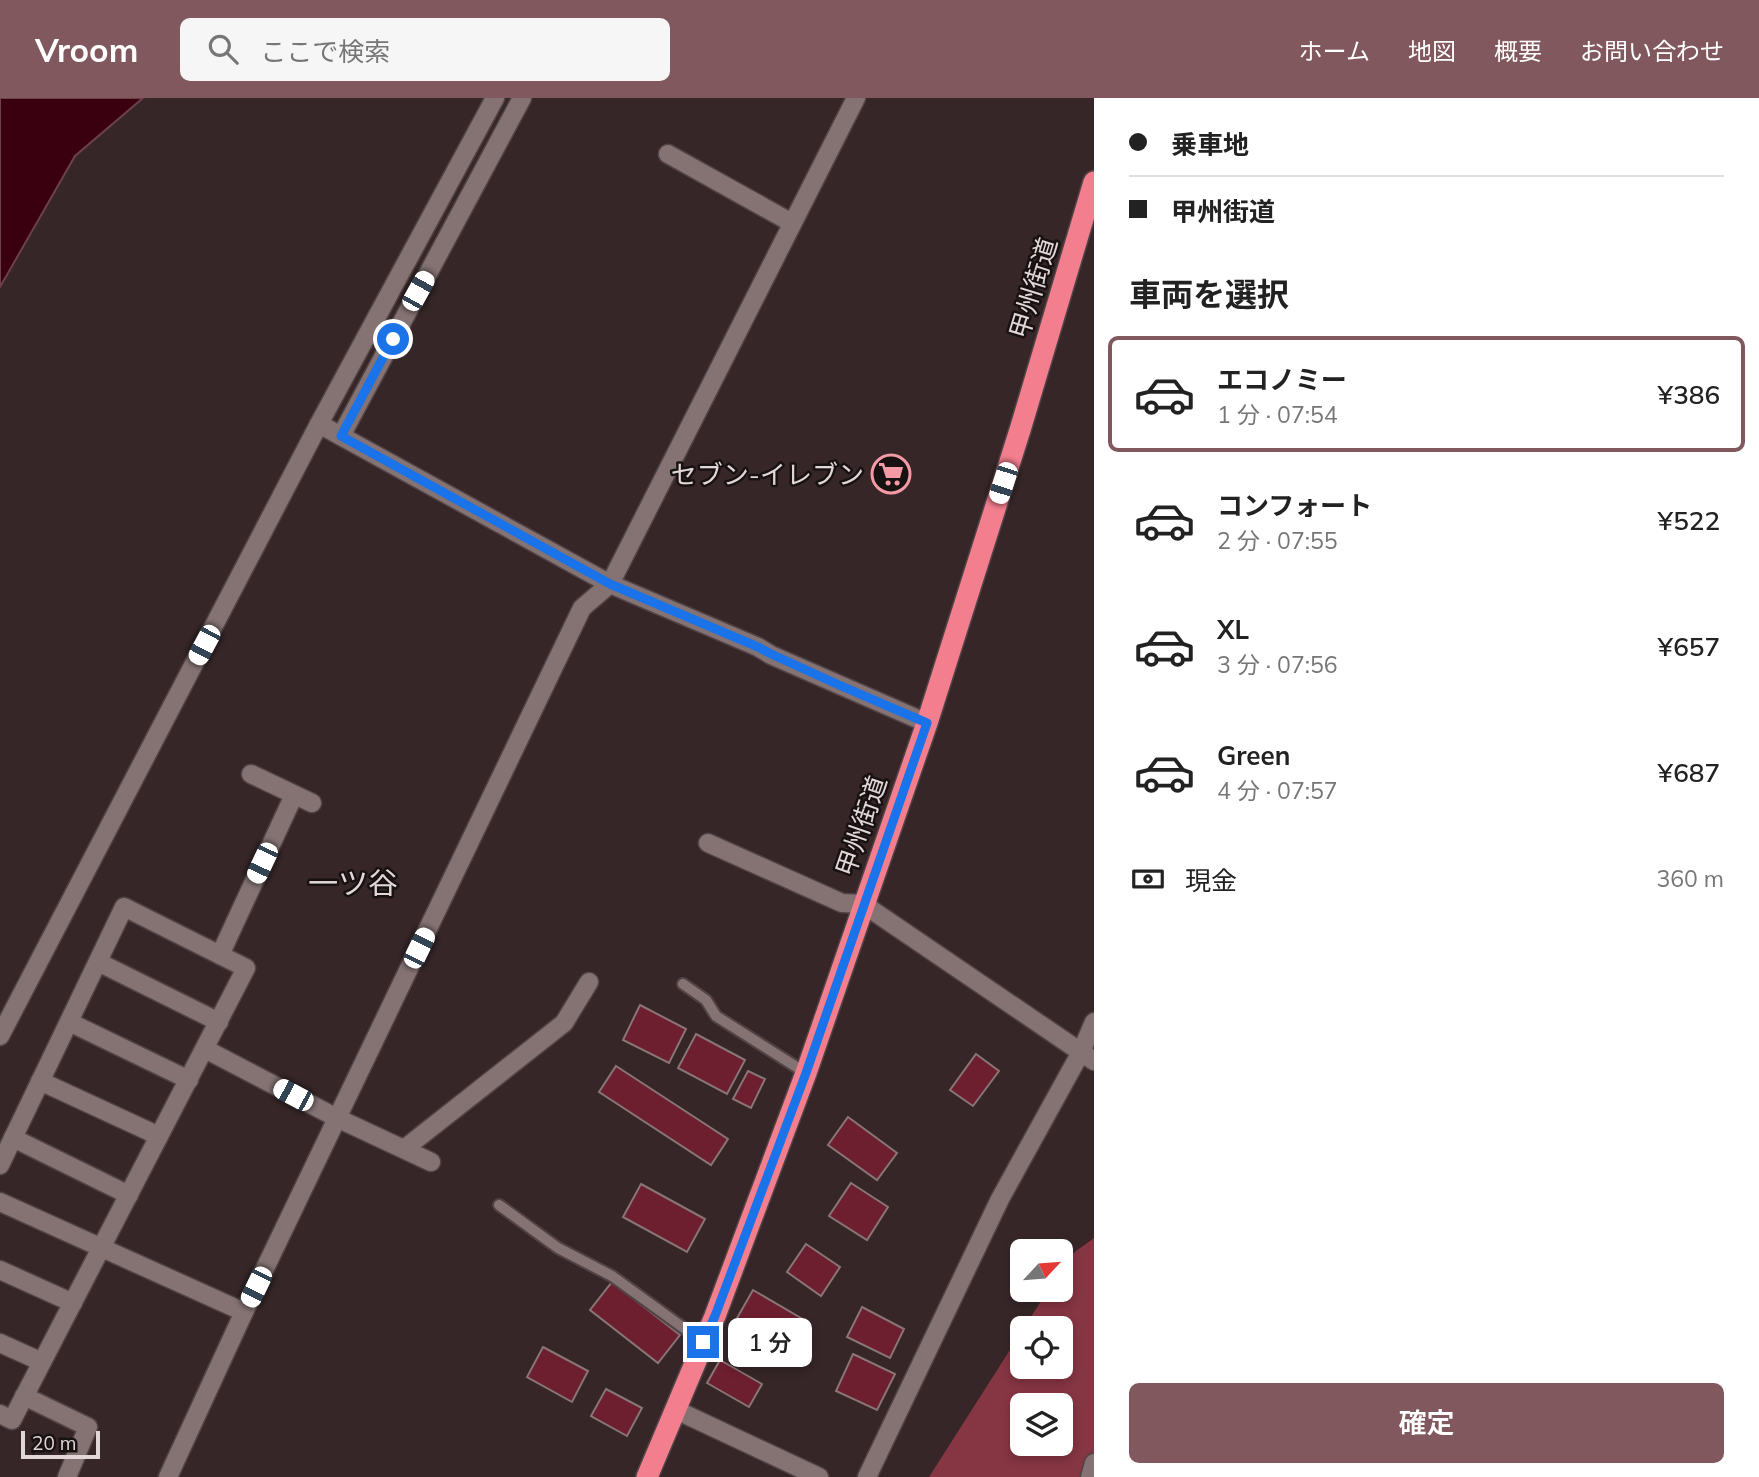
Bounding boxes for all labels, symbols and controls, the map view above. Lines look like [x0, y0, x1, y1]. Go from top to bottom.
search box [180, 18, 670, 81]
text: Vroom [35, 29, 138, 70]
icon: search [204, 30, 242, 68]
text: ここで検索 [260, 35, 390, 68]
text: ホーム [1299, 36, 1370, 66]
text: 地図 [1408, 36, 1456, 66]
text: 概要 [1494, 36, 1542, 66]
text: お問い合わせ [1580, 36, 1724, 66]
text: 乗車地 [1171, 128, 1249, 161]
text: 甲州街道 [1171, 195, 1275, 228]
street label: 甲州街道 [1002, 233, 1064, 343]
car [399, 268, 438, 314]
text: 車両を選択 [1129, 274, 1289, 314]
route start [377, 323, 409, 355]
icon: car [1133, 363, 1196, 426]
text: エコノミー [1217, 363, 1347, 396]
text: ¥386 [1658, 378, 1720, 411]
text: 1 分 · 07:54 [1217, 400, 1338, 429]
supermarket icon: セブン-イレブン [870, 453, 912, 495]
place label: セブン-イレブン [671, 458, 864, 491]
car [987, 460, 1020, 506]
icon: car [1133, 489, 1196, 552]
text: コンフォート [1217, 489, 1372, 522]
text: ¥522 [1658, 504, 1720, 537]
text: 2 分 · 07:55 [1217, 526, 1338, 555]
text: XL [1217, 613, 1249, 646]
icon: car [1133, 615, 1196, 678]
car [185, 622, 224, 668]
text: ¥657 [1658, 630, 1720, 663]
text: 3 分 · 07:56 [1217, 650, 1338, 679]
text: Green [1217, 739, 1290, 772]
icon: car [1133, 741, 1196, 804]
text: ¥687 [1658, 756, 1720, 789]
street label: 甲州街道 [828, 771, 894, 881]
text: 4 分 · 07:57 [1217, 776, 1338, 805]
car [244, 840, 281, 886]
icon: cash [1129, 860, 1167, 898]
district label: 一ツ谷 [308, 864, 398, 902]
text: 現金 [1185, 864, 1237, 897]
text: 360 m [1656, 864, 1724, 893]
car [401, 925, 438, 971]
car [270, 1076, 317, 1114]
north arrow [1010, 1239, 1073, 1302]
map controls [1010, 1239, 1073, 1456]
car [238, 1264, 275, 1310]
button: locate [1010, 1316, 1073, 1379]
callout: 1 分 [728, 1318, 812, 1366]
route end [687, 1326, 719, 1358]
text: 1 分 [749, 1328, 791, 1357]
button: 確定 [1129, 1383, 1724, 1463]
button: layers [1010, 1393, 1073, 1456]
scale bar [21, 1428, 100, 1460]
text: 20 m [32, 1431, 76, 1455]

